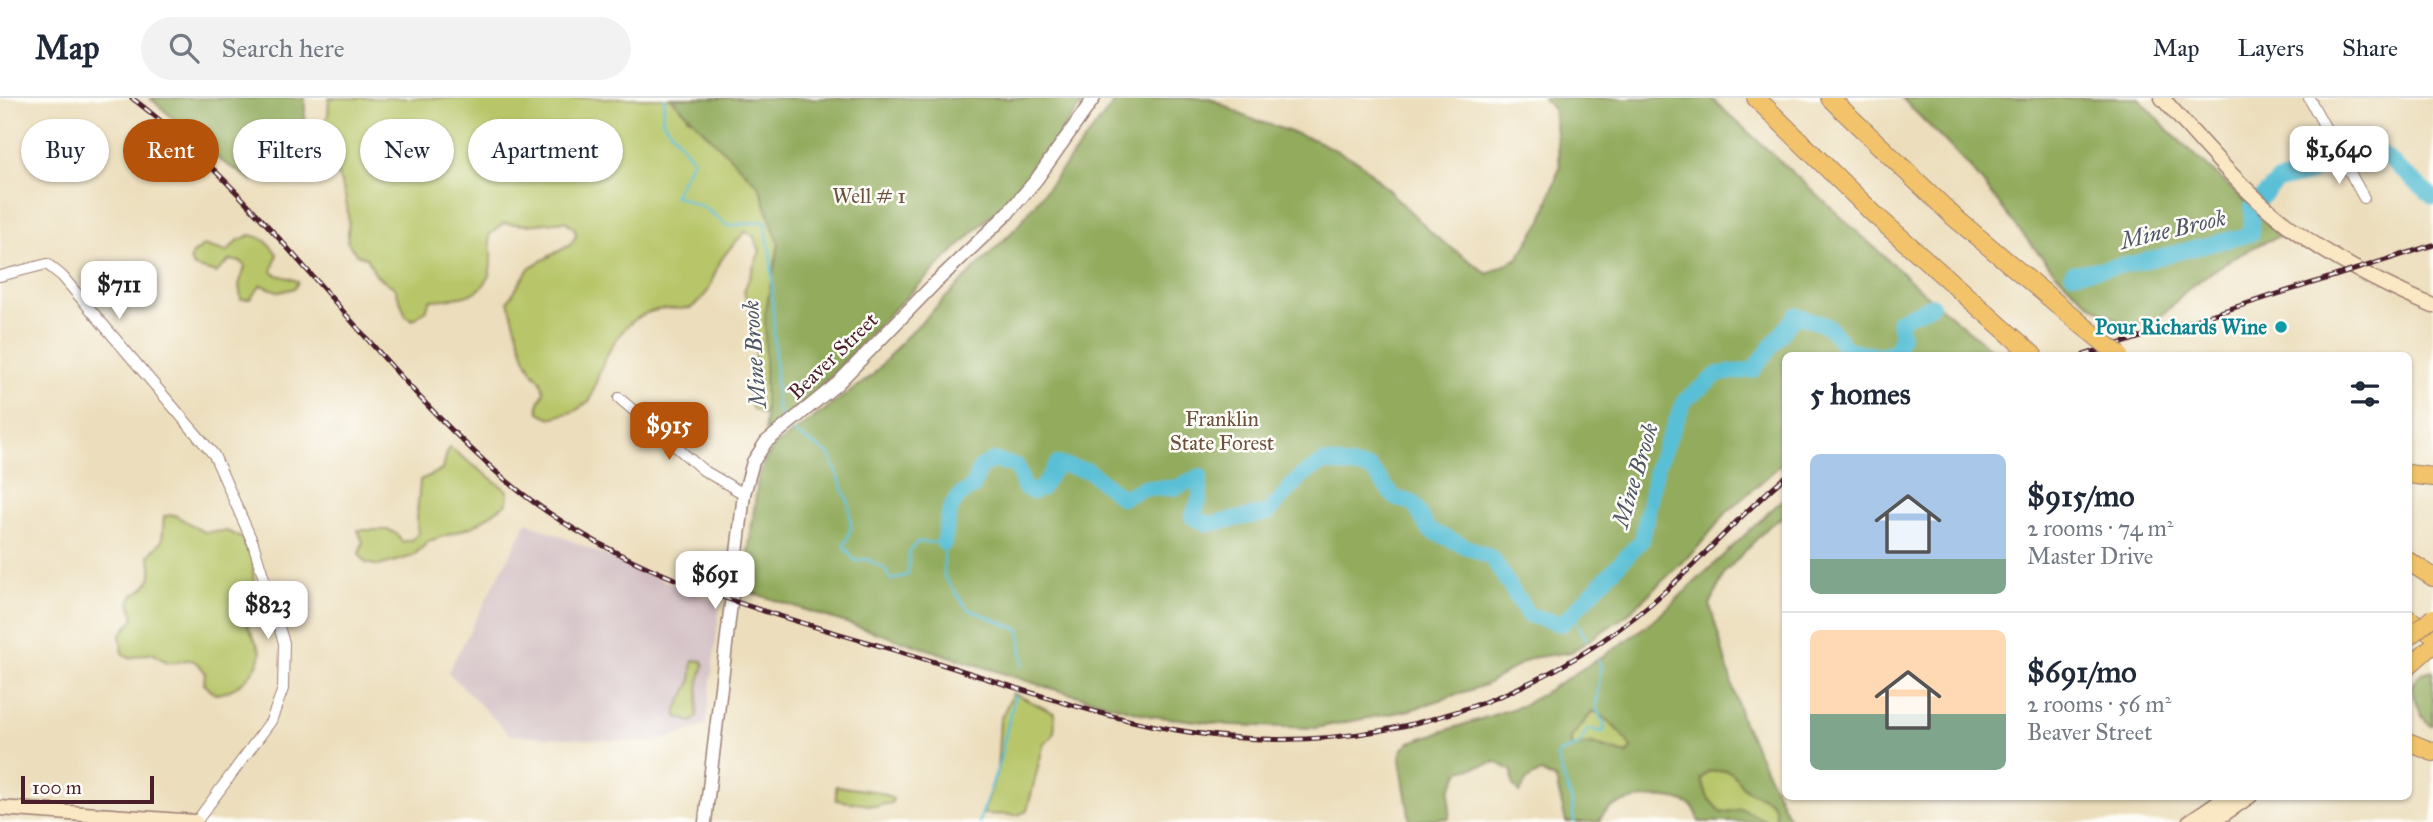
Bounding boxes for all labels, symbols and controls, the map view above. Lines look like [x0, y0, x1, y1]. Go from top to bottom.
search box [141, 17, 631, 80]
text: Map [35, 28, 99, 68]
icon: search [165, 29, 203, 67]
text: Search here [221, 32, 345, 64]
text: Map [2153, 33, 2200, 63]
text: Layers [2238, 33, 2304, 63]
text: Share [2342, 33, 2398, 63]
chip: Buy [21, 119, 109, 182]
chip: Rent [123, 119, 219, 182]
chip: Filters [233, 119, 346, 182]
chip: New [360, 119, 454, 182]
chip: Apartment [468, 119, 623, 182]
pin: $1,640 [2282, 126, 2396, 186]
text: $1,640 [2306, 135, 2372, 163]
park label: Well # 1 [832, 183, 906, 209]
water label: Mine Brook [2116, 203, 2228, 255]
pin: $711 [78, 262, 160, 321]
text: $711 [97, 270, 141, 298]
water label: Mine Brook [736, 299, 772, 411]
street label: Beaver Street [783, 307, 884, 405]
place label: Pour Richards Wine [2095, 314, 2267, 340]
marker: Pour Richards Wine [2273, 319, 2289, 335]
icon: filters [2346, 375, 2384, 413]
text: 5 homes [1810, 376, 1911, 412]
pin: $915 [628, 402, 710, 462]
park label: Franklin State Forest [1170, 406, 1275, 456]
text: $915 [646, 411, 692, 439]
water label: Mine Brook [1605, 420, 1664, 532]
text: $915/mo [2027, 478, 2135, 514]
icon: home [1866, 482, 1950, 566]
text: 2 rooms · 74 m² [2027, 514, 2173, 542]
text: Master Drive [2027, 542, 2153, 570]
pin: $691 [674, 552, 756, 611]
text: $691 [692, 560, 738, 588]
pin: $823 [227, 582, 309, 641]
text: $823 [245, 590, 291, 618]
text: $691/mo [2027, 654, 2137, 690]
icon: home [1866, 658, 1950, 742]
text: 2 rooms · 56 m² [2027, 690, 2171, 718]
text: Beaver Street [2027, 718, 2152, 746]
scale bar [21, 773, 154, 805]
text: 100 m [32, 776, 82, 799]

